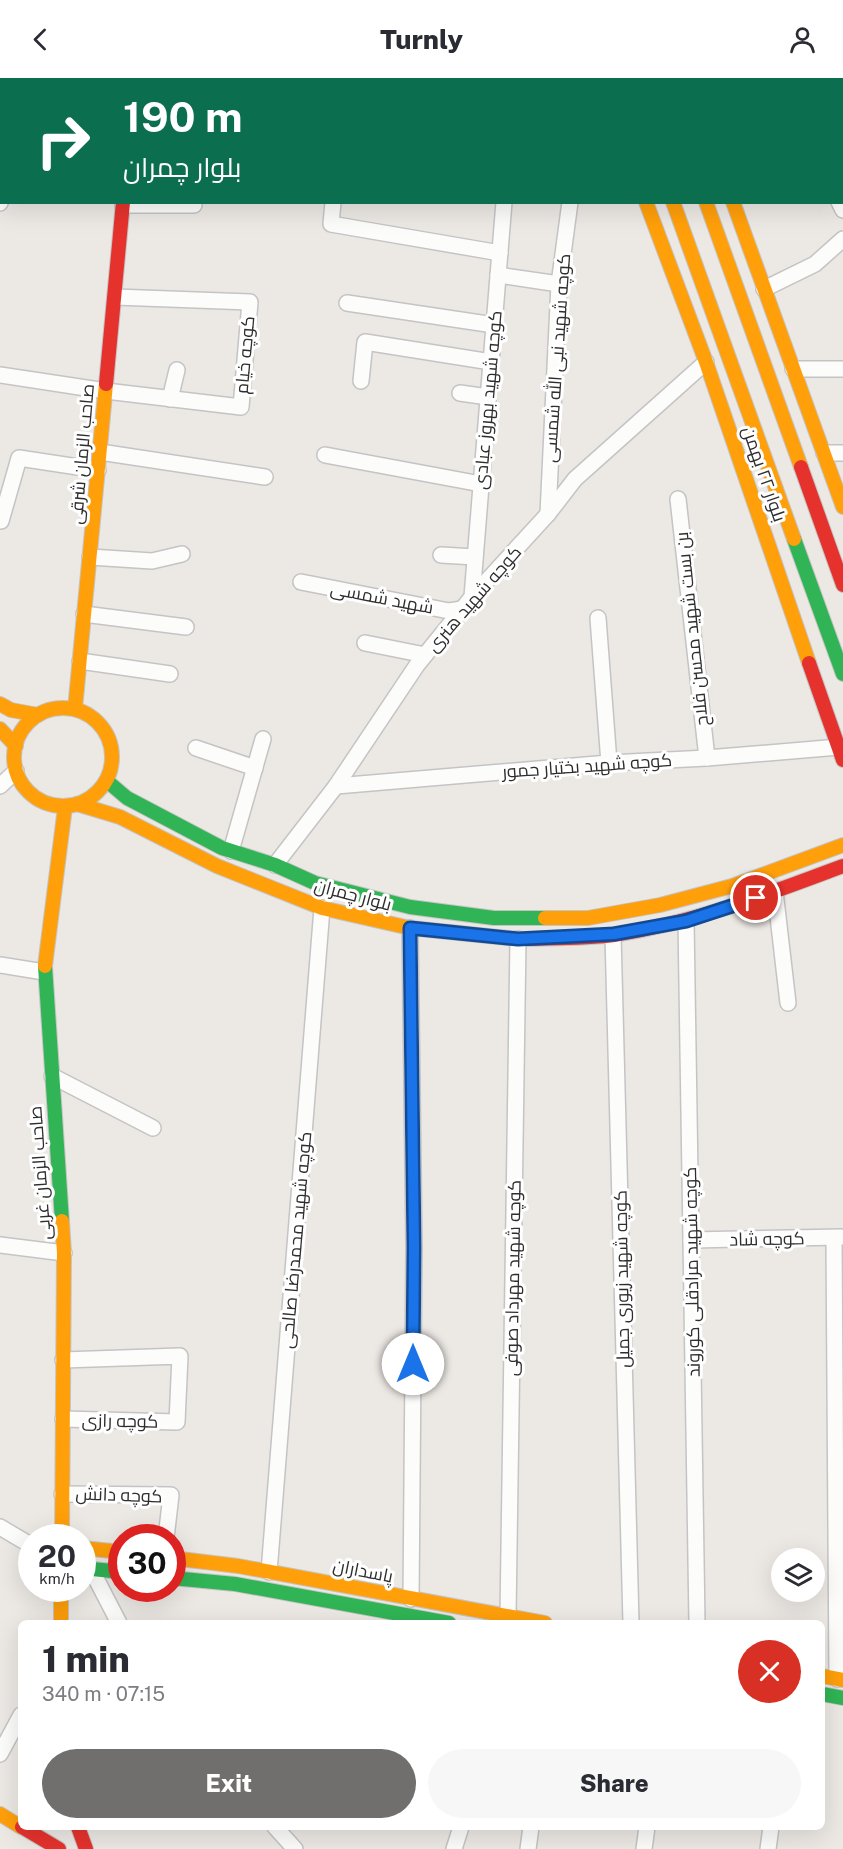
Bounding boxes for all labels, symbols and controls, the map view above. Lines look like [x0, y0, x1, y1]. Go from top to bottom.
icon: back [24, 23, 57, 56]
text: Turnly [380, 23, 463, 55]
icon: person [786, 23, 819, 56]
text: 190 m [123, 92, 243, 141]
icon: right [24, 102, 102, 180]
text: بلوار چمران [123, 151, 242, 183]
street label: کوچه شهید نبی الله شمسی [538, 253, 576, 463]
street label: کوچه شهید بهروز عبادی [469, 310, 508, 490]
street label: کوچه خیام [231, 315, 260, 395]
street label: صاحب الزمان شرقی [65, 383, 99, 525]
street label: بلوار ۲۲ بهمن [737, 423, 791, 525]
street label: بن بست شهید محسن فلاح [671, 531, 714, 727]
street label: کوچه شهید هنری [422, 541, 527, 657]
street label: شهید شمسی [329, 577, 435, 619]
street label: کوچه شهید بختیار جمور [500, 749, 673, 784]
pin [730, 872, 781, 923]
street label: بلوار چمران [312, 874, 394, 917]
icon: arrive [739, 881, 772, 914]
street label: صاحب الزمان غربی [24, 1105, 56, 1241]
street label: کوچه شهید محمدرضا صالحی [276, 1131, 317, 1349]
street label: کوچه شهید مرادقلی کوروند [679, 1167, 706, 1377]
street label: کوچه شهید مهرداد صوفی [500, 1180, 527, 1376]
street label: کوچه شهید زیوری جمیل [609, 1190, 636, 1368]
street label: کوچه شاد [729, 1227, 805, 1252]
position arrow [381, 1332, 445, 1396]
street label: کوچه رازی [81, 1409, 159, 1434]
street label: کوچه دانش [75, 1482, 163, 1509]
speed limit sign: 30 [108, 1524, 186, 1602]
text: 20 [38, 1538, 76, 1574]
map controls [771, 1548, 825, 1602]
button: layers [771, 1548, 825, 1602]
street label: پاسداران [331, 1554, 395, 1589]
text: km/h [39, 1570, 75, 1587]
text: 1 min [42, 1638, 130, 1680]
button: close [738, 1640, 801, 1703]
text: 340 m · 07:15 [42, 1682, 165, 1706]
button: Exit [42, 1749, 416, 1818]
button: Share [428, 1749, 801, 1818]

